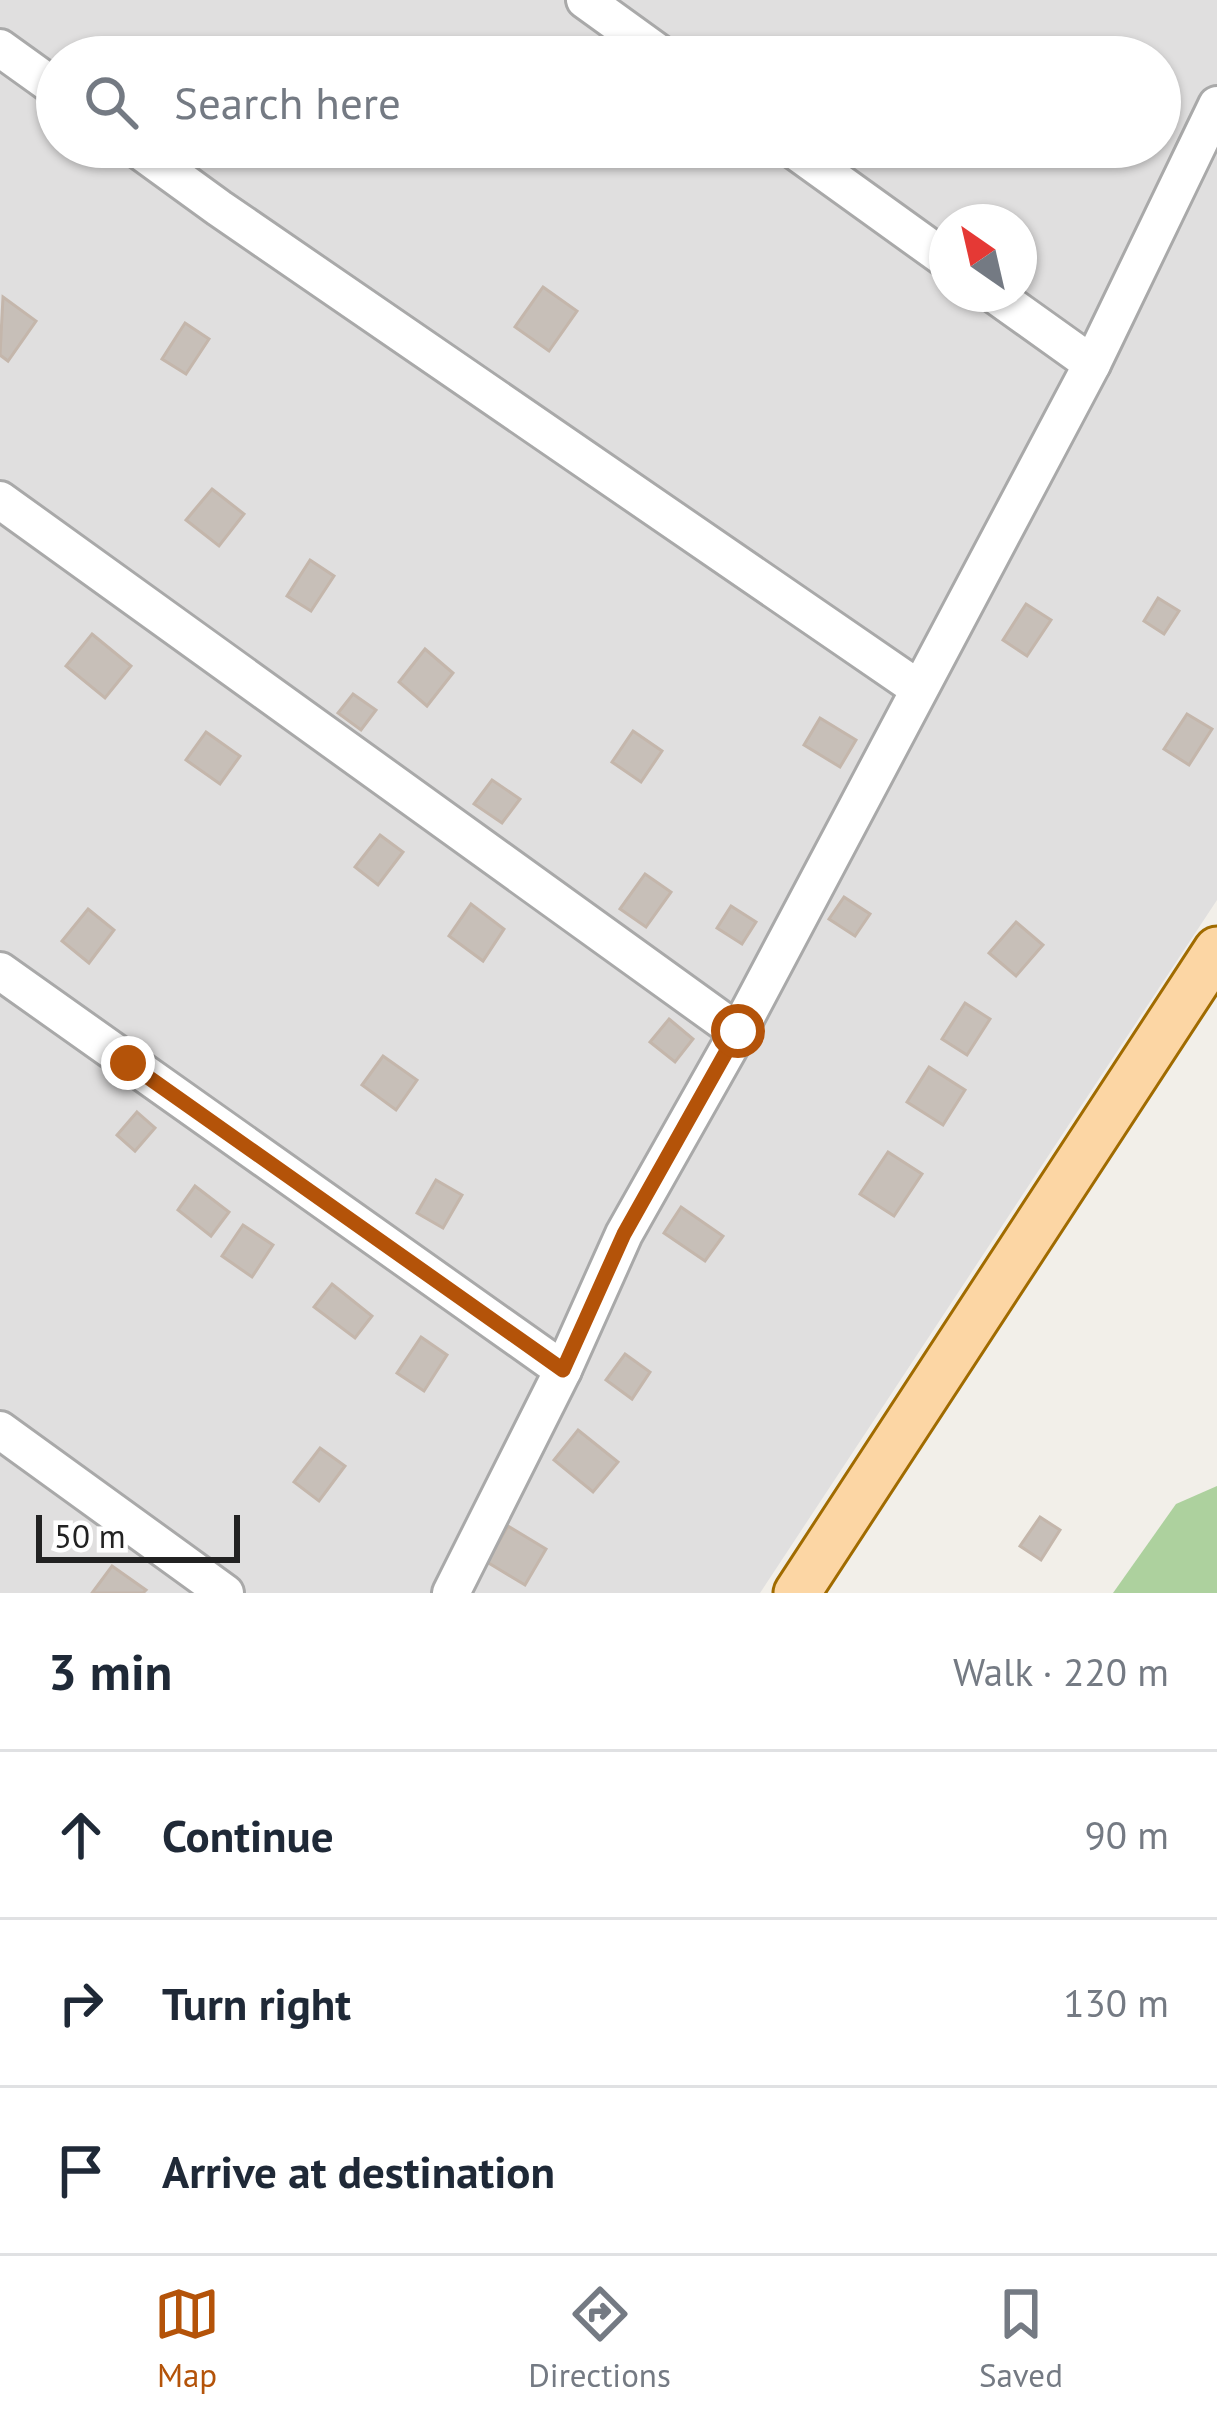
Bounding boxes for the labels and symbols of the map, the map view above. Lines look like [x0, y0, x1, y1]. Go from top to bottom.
north arrow [929, 204, 1037, 312]
route start [711, 1004, 765, 1058]
route end [101, 1036, 155, 1090]
scale bar [36, 1509, 240, 1562]

